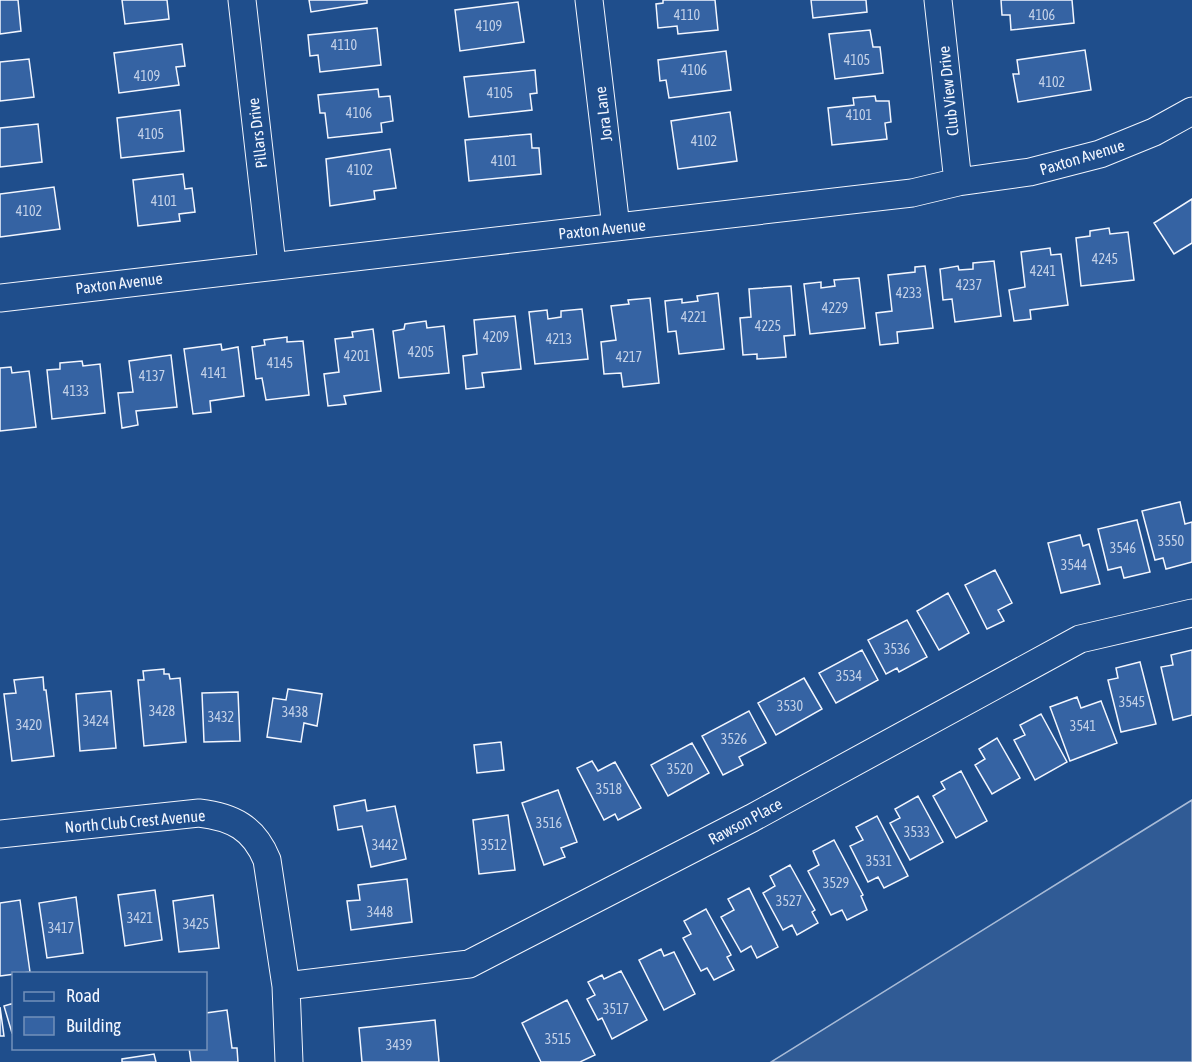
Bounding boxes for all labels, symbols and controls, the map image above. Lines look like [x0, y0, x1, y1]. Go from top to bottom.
house number: 4110 [674, 7, 701, 23]
house number: 4106 [1029, 7, 1056, 23]
house number: 4109 [476, 18, 502, 34]
house number: 4110 [331, 37, 358, 53]
street label: Club View Drive [934, 45, 962, 137]
house number: 4105 [844, 52, 870, 68]
house number: 4106 [681, 62, 708, 78]
house number: 4109 [134, 68, 160, 84]
house number: 4102 [1039, 74, 1065, 90]
house number: 4105 [487, 85, 513, 101]
street label: Jora Lane [591, 85, 615, 143]
street label: Pillars Drive [244, 97, 270, 169]
house number: 4106 [346, 105, 373, 121]
house number: 4101 [846, 107, 872, 123]
house number: 4105 [138, 126, 164, 142]
house number: 4102 [691, 133, 717, 149]
street label: Paxton Avenue [1037, 136, 1127, 178]
house number: 4101 [491, 153, 517, 169]
house number: 4102 [347, 162, 373, 178]
house number: 4101 [151, 193, 177, 209]
house number: 4102 [16, 203, 42, 219]
street label: Paxton Avenue [557, 215, 647, 243]
house number: 4245 [1092, 251, 1118, 267]
house number: 4241 [1030, 263, 1056, 279]
street label: Paxton Avenue [74, 269, 164, 297]
house number: 4237 [956, 277, 982, 293]
house number: 4233 [896, 285, 922, 301]
house number: 4229 [822, 300, 848, 316]
house number: 4221 [681, 309, 707, 325]
house number: 4225 [755, 318, 781, 334]
house number: 4209 [483, 329, 509, 345]
house number: 4213 [546, 331, 572, 347]
house number: 4205 [408, 344, 434, 360]
house number: 4201 [344, 348, 370, 364]
house number: 4217 [616, 349, 642, 365]
house number: 4145 [267, 355, 293, 371]
house number: 4141 [201, 365, 227, 381]
house number: 4137 [139, 368, 165, 384]
house number: 4133 [63, 383, 89, 399]
house number: 3550 [1158, 533, 1185, 549]
house number: 3546 [1110, 540, 1137, 556]
house number: 3544 [1061, 557, 1088, 573]
house number: 3536 [884, 641, 911, 657]
house number: 3534 [836, 668, 863, 684]
house number: 3545 [1119, 694, 1145, 710]
house number: 3530 [777, 698, 804, 714]
house number: 3428 [149, 703, 176, 719]
house number: 3438 [282, 704, 309, 720]
house number: 3432 [208, 709, 234, 725]
house number: 3424 [83, 713, 110, 729]
house number: 3420 [16, 717, 43, 733]
house number: 3541 [1070, 718, 1096, 734]
house number: 3526 [721, 731, 748, 747]
house number: 3520 [667, 761, 694, 777]
house number: 3518 [596, 781, 623, 797]
street label: Rawson Place [705, 794, 785, 848]
street label: North Club Crest Avenue [64, 806, 206, 836]
house number: 3516 [536, 815, 563, 831]
house number: 3533 [904, 824, 930, 840]
house number: 3442 [372, 837, 398, 853]
house number: 3512 [481, 837, 507, 853]
house number: 3531 [866, 853, 892, 869]
house number: 3529 [823, 875, 849, 891]
house number: 3527 [776, 893, 802, 909]
house number: 3448 [367, 904, 394, 920]
house number: 3421 [127, 910, 153, 926]
house number: 3425 [183, 916, 209, 932]
house number: 3417 [48, 920, 74, 936]
legend [12, 972, 207, 1050]
text: Road [66, 985, 100, 1006]
house number: 3517 [603, 1001, 629, 1017]
text: Building [66, 1015, 121, 1036]
house number: 3515 [545, 1031, 571, 1047]
house number: 3439 [386, 1037, 412, 1053]

